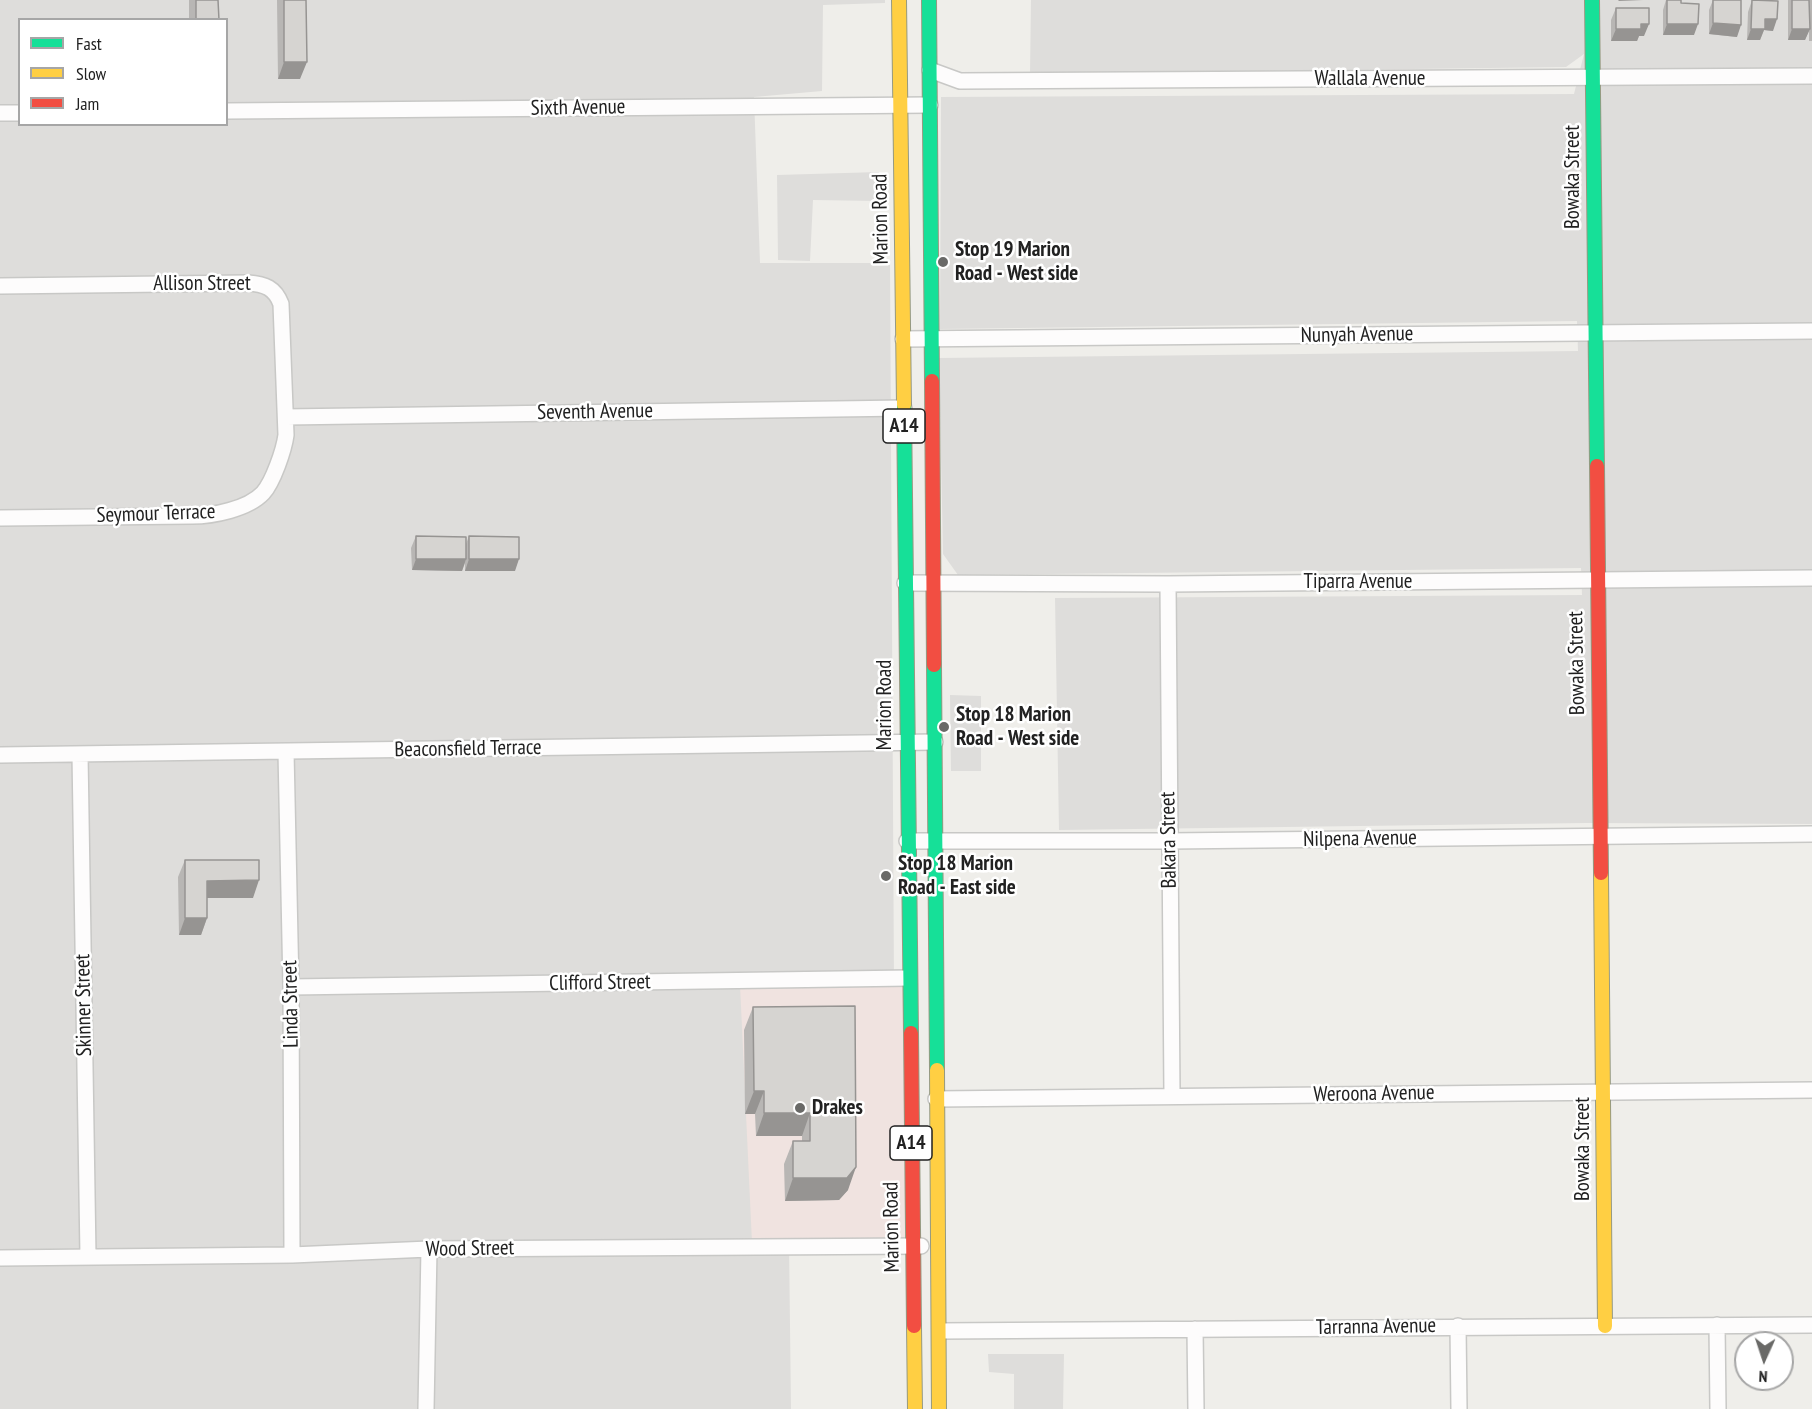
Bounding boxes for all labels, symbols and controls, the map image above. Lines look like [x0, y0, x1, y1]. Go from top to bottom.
legend [18, 18, 228, 126]
text: Fast [76, 32, 102, 55]
text: Slow [76, 62, 106, 85]
street label: Wallala Avenue [1315, 66, 1425, 92]
text: Jam [76, 92, 99, 115]
street label: Sixth Avenue [530, 95, 626, 121]
street label: Bowaka Street [1560, 125, 1586, 229]
street label: Marion Road [868, 173, 894, 265]
place label: Stop 19 Marion Road - West side [955, 237, 1078, 287]
marker: Stop 19 Marion Road - West side [936, 255, 950, 269]
street label: Allison Street [153, 271, 251, 297]
street label: Nunyah Avenue [1300, 321, 1414, 349]
street label: Seventh Avenue [537, 398, 653, 426]
road number: A14 [883, 409, 925, 443]
street label: Seymour Terrace [96, 499, 216, 529]
street label: Tiparra Avenue [1304, 569, 1412, 595]
street label: Bowaka Street [1563, 611, 1591, 715]
street label: Marion Road [872, 660, 898, 750]
place label: Stop 18 Marion Road - West side [956, 702, 1079, 752]
marker: Stop 18 Marion Road - West side [937, 720, 951, 734]
street label: Beaconsfield Terrace [394, 735, 542, 763]
street label: Bakara Street [1156, 791, 1182, 889]
street label: Nilpena Avenue [1303, 825, 1417, 853]
place label: Stop 18 Marion Road - East side [898, 851, 1016, 901]
marker: Stop 18 Marion Road - East side [879, 869, 893, 883]
street label: Skinner Street [71, 954, 97, 1056]
street label: Linda Street [278, 960, 304, 1048]
street label: Clifford Street [549, 970, 651, 996]
street label: Weroona Avenue [1313, 1080, 1435, 1108]
place label: Drakes [812, 1095, 863, 1121]
street label: Bowaka Street [1570, 1097, 1596, 1201]
marker: Drakes [793, 1101, 807, 1115]
road number: A14 [890, 1126, 932, 1160]
street label: Marion Road [879, 1181, 905, 1273]
street label: Wood Street [426, 1236, 514, 1262]
street label: Tarranna Avenue [1316, 1313, 1436, 1341]
north arrow [1734, 1331, 1794, 1391]
text: N [1758, 1367, 1768, 1387]

